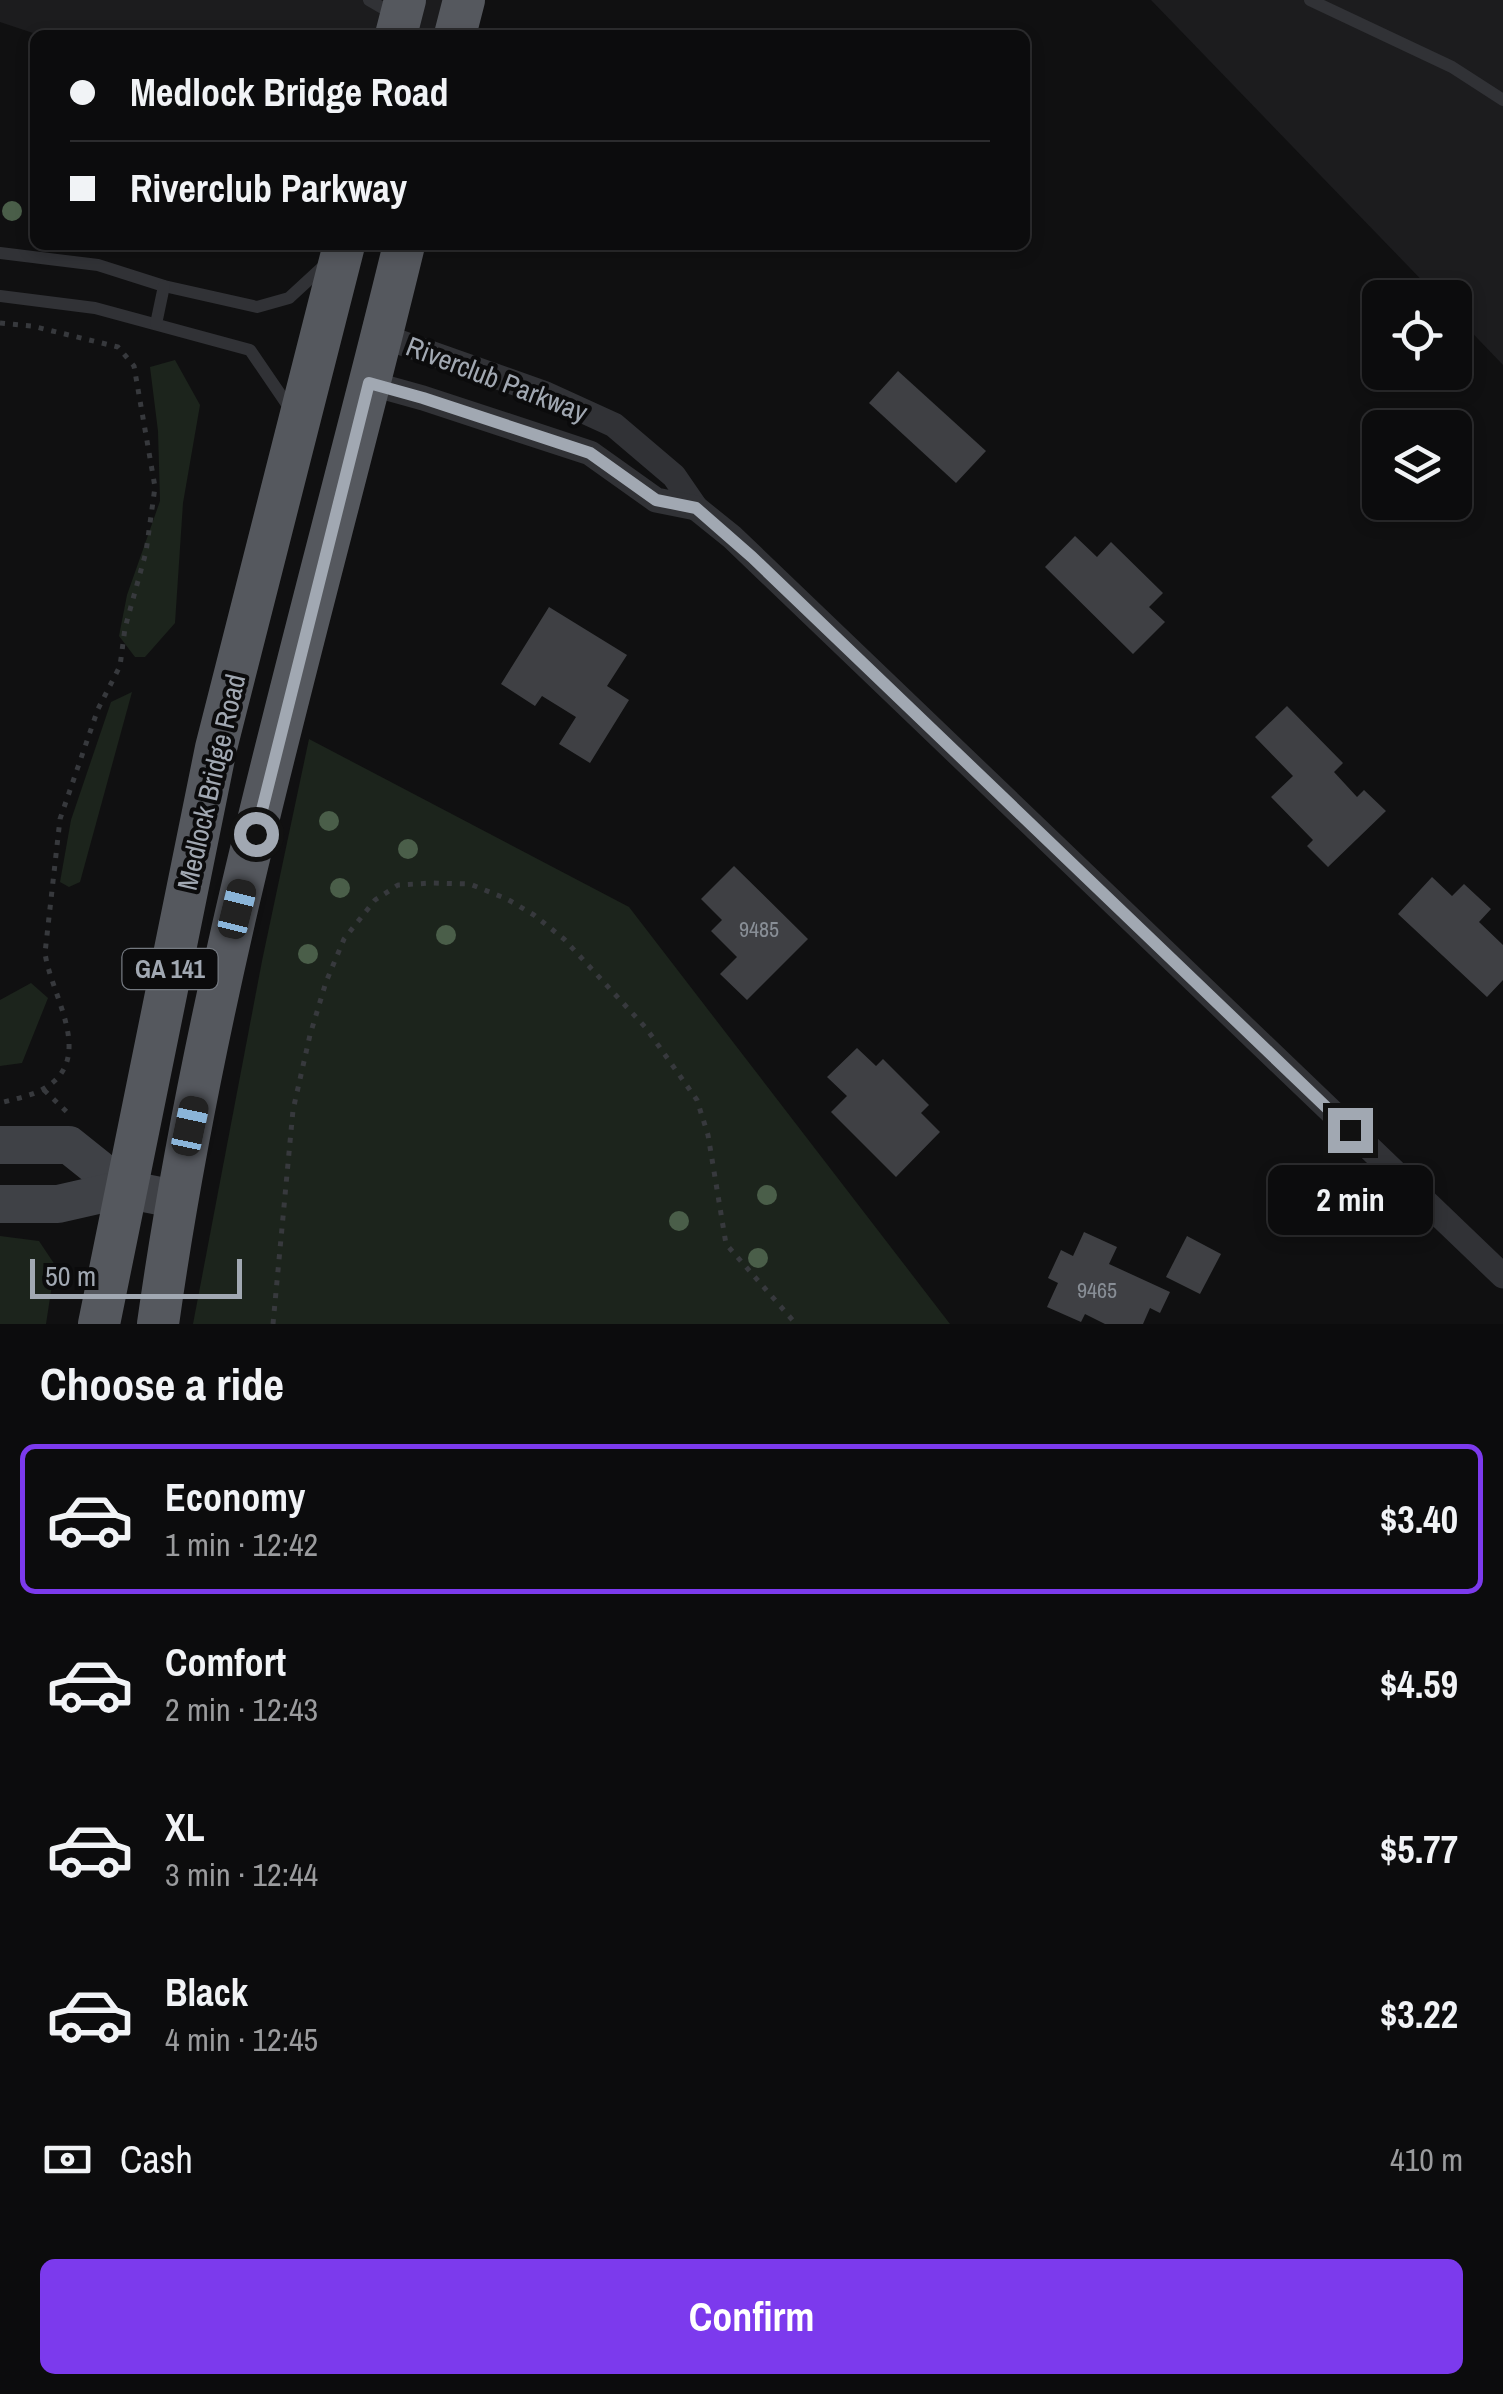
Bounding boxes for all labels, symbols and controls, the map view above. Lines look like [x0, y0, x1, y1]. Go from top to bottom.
text: Medlock Bridge Road [130, 67, 449, 118]
text: Riverclub Parkway [130, 163, 407, 214]
map controls [1362, 280, 1472, 520]
button: locate [1362, 280, 1472, 390]
street label: Riverclub Parkway [401, 327, 594, 431]
button: layers [1362, 410, 1472, 520]
street label: Medlock Bridge Road [168, 670, 254, 894]
route start [234, 812, 279, 857]
car [215, 876, 259, 942]
house number: 9485 [739, 914, 779, 944]
road number: GA 141 [122, 949, 218, 989]
car [169, 1094, 211, 1158]
route end [1328, 1108, 1373, 1153]
callout: 2 min [1268, 1165, 1432, 1235]
text: 2 min [1316, 1178, 1385, 1221]
scale bar [30, 1254, 242, 1298]
text: 50 m [45, 1257, 96, 1295]
house number: 9465 [1077, 1275, 1117, 1305]
text: Choose a ride [40, 1353, 284, 1414]
text: Economy [165, 1472, 305, 1523]
icon: car [45, 1474, 135, 1564]
text: $3.40 [1380, 1494, 1458, 1545]
text: 1 min · 12:42 [165, 1523, 318, 1566]
text: Comfort [165, 1637, 286, 1688]
icon: car [45, 1639, 135, 1729]
text: $4.59 [1380, 1659, 1458, 1710]
text: 2 min · 12:43 [165, 1688, 318, 1731]
text: XL [165, 1802, 205, 1853]
icon: car [45, 1804, 135, 1894]
text: $5.77 [1380, 1824, 1458, 1875]
text: 3 min · 12:44 [165, 1853, 318, 1896]
text: Black [165, 1967, 248, 2018]
icon: car [45, 1969, 135, 2059]
text: $3.22 [1380, 1989, 1458, 2040]
text: 4 min · 12:45 [165, 2018, 318, 2061]
icon: cash [40, 2132, 95, 2187]
text: Cash [120, 2134, 193, 2185]
text: 410 m [1390, 2138, 1463, 2181]
button: Confirm [40, 2259, 1463, 2374]

